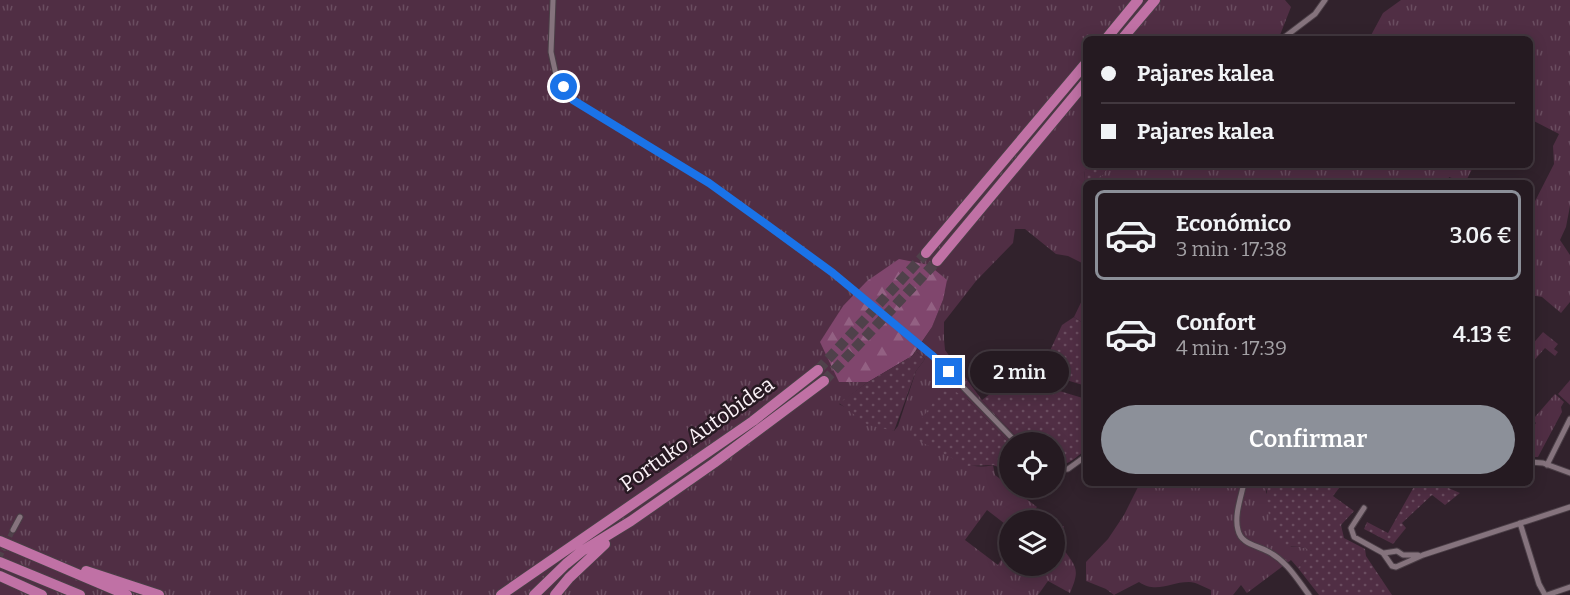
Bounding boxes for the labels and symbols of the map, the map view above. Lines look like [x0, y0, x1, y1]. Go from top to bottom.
route start [550, 73, 577, 100]
callout: 2 min [970, 351, 1069, 393]
route end [935, 358, 962, 385]
street label: Portuko Autobidea [615, 371, 779, 497]

